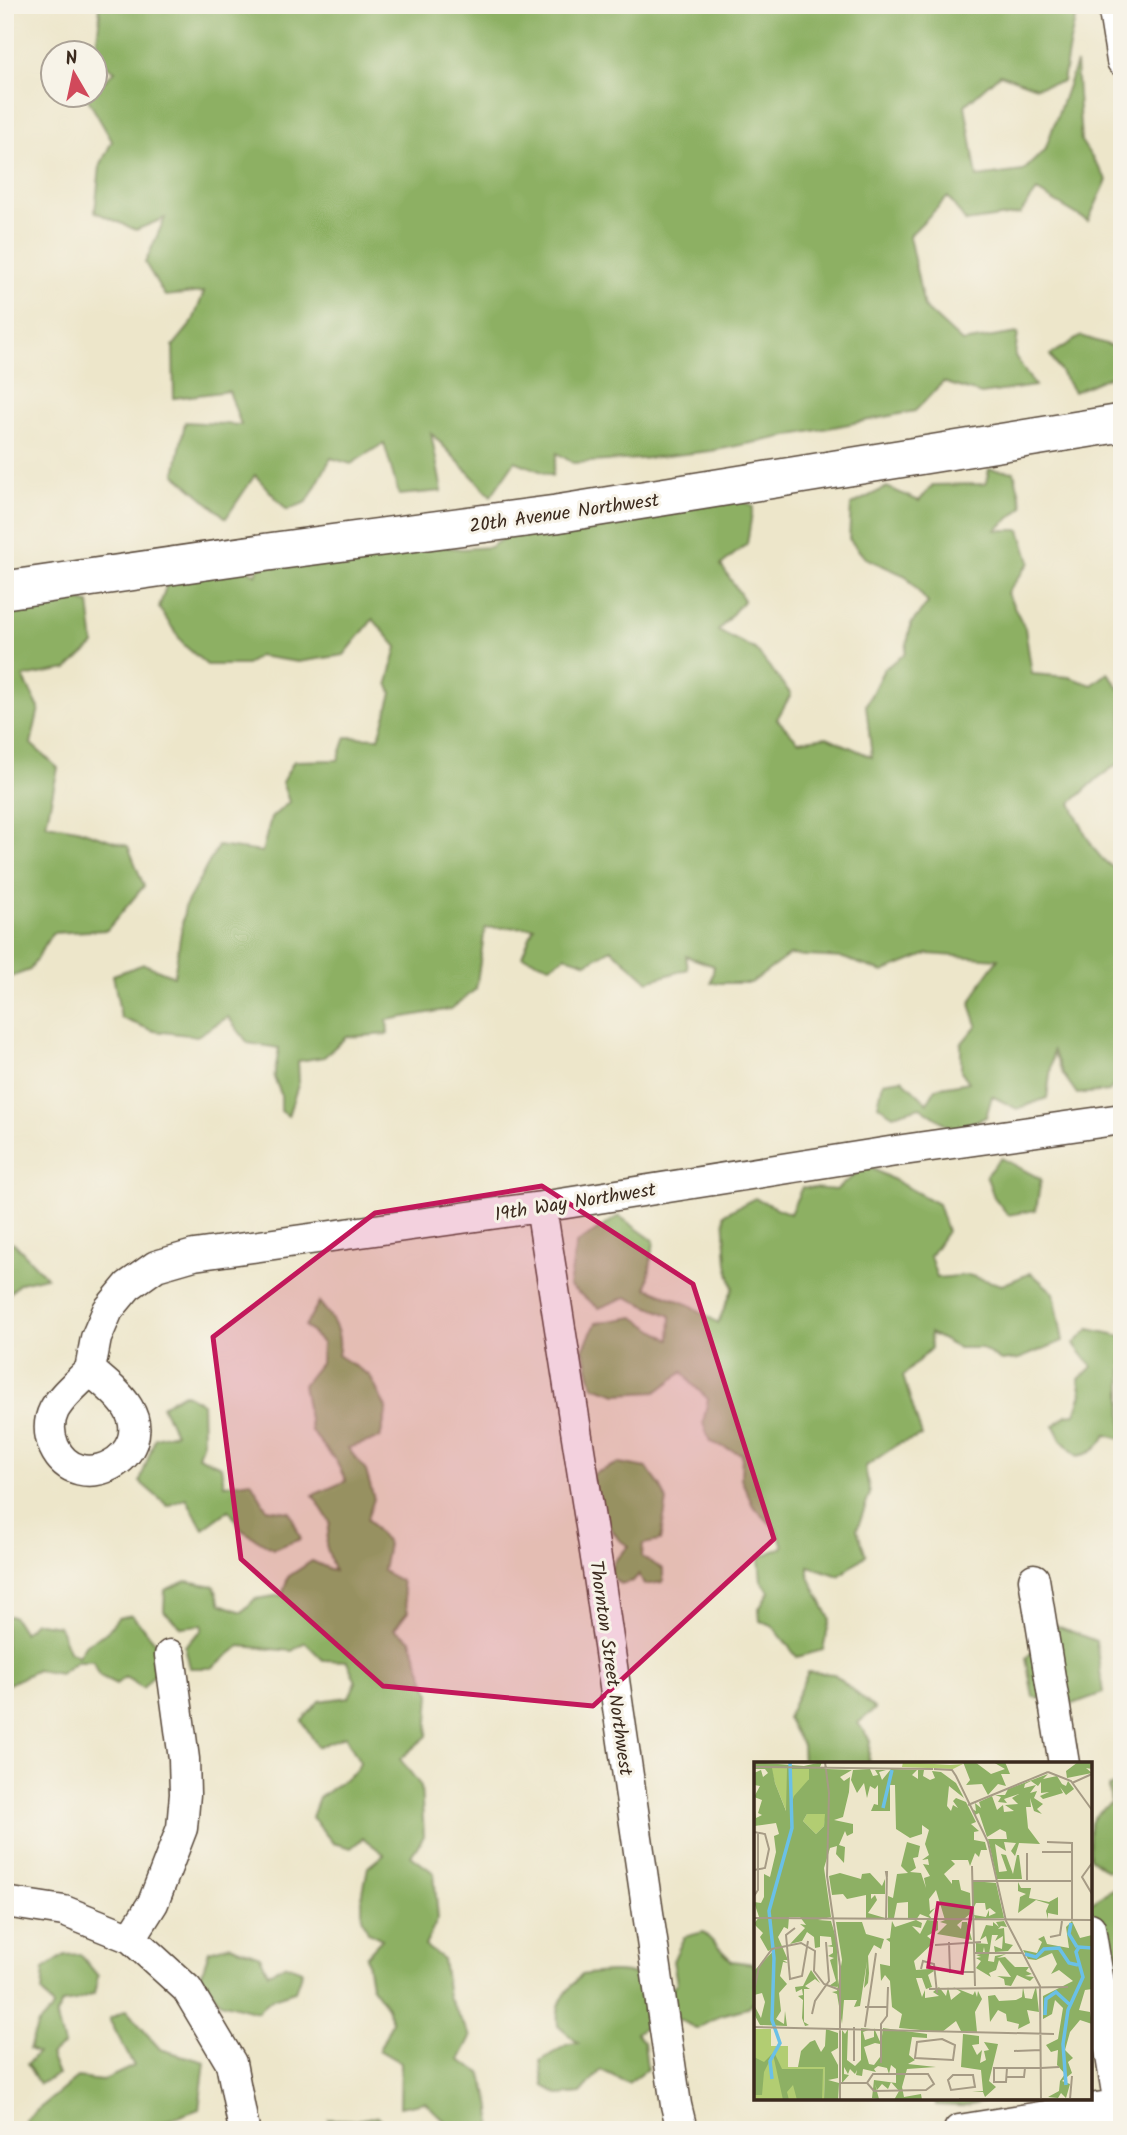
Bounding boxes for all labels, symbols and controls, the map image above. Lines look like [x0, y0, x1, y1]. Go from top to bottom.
north arrow [38, 38, 108, 108]
text: N [63, 43, 80, 75]
street label: 20th Avenue Northwest [467, 486, 662, 542]
street label: 19th Way Northwest [493, 1175, 659, 1231]
street label: Thornton Street Northwest [580, 1559, 640, 1778]
inset map [754, 1762, 1092, 2100]

